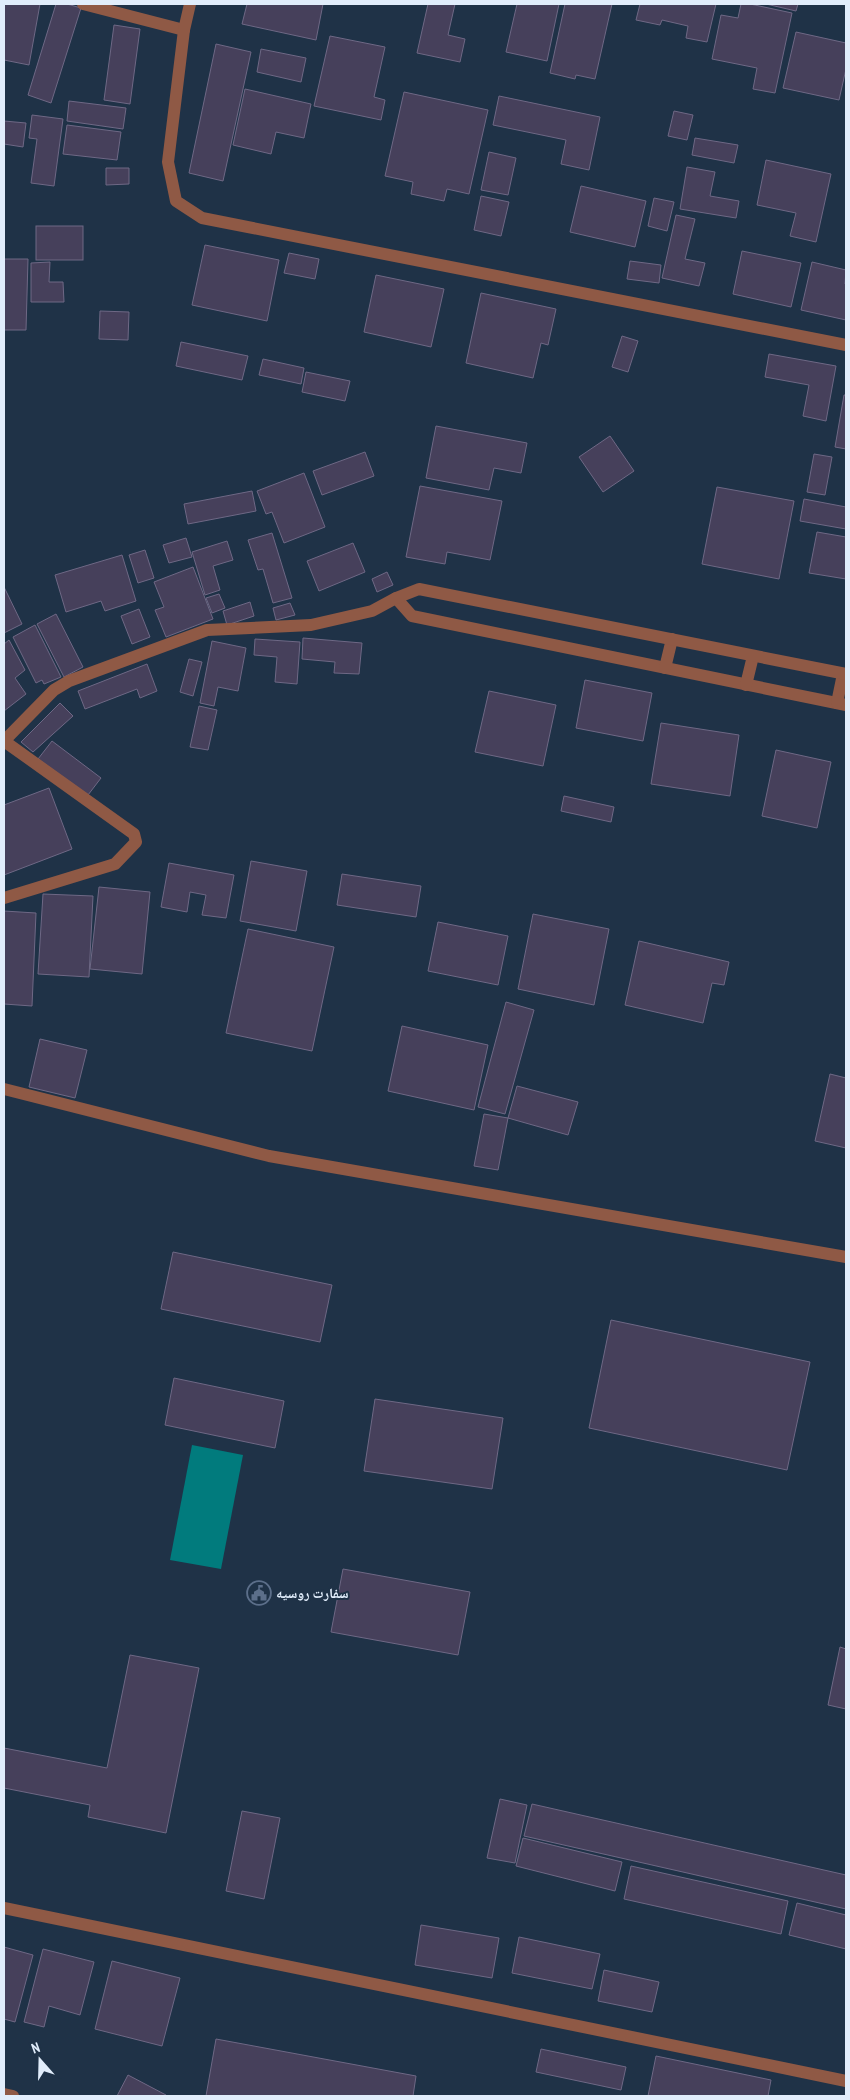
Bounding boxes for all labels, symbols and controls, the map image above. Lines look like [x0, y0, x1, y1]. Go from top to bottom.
public building icon: سفارت روسیه [246, 1580, 272, 1606]
place label: سفارت روسیه [276, 1584, 349, 1602]
north arrow [15, 2035, 65, 2085]
text: N [29, 2038, 42, 2058]

